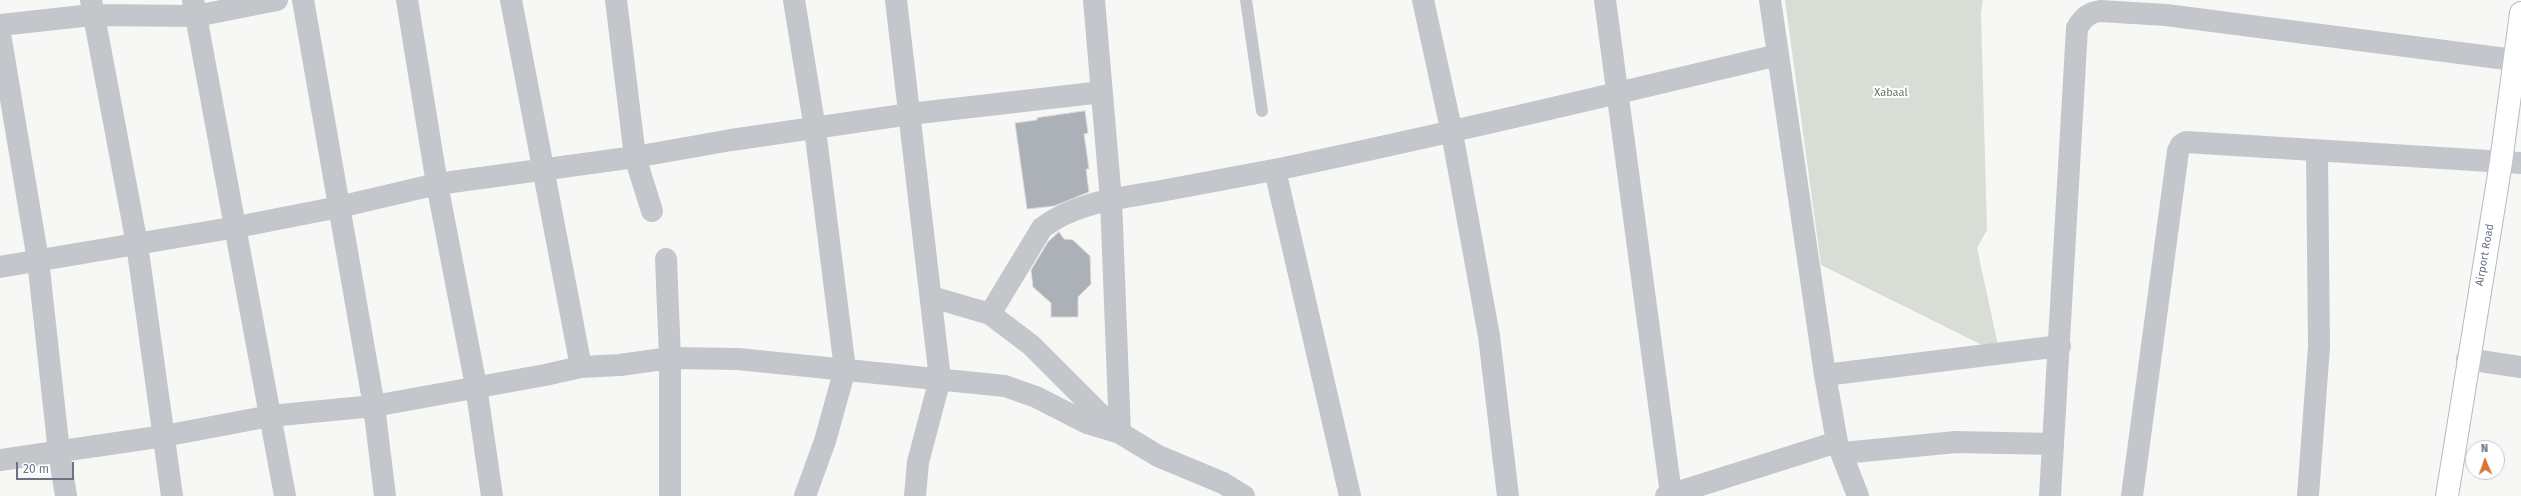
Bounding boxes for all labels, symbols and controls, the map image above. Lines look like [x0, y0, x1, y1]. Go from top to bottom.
park label: Xabaal [1874, 86, 1908, 100]
street label: Airport Road [2473, 223, 2497, 287]
north arrow [2465, 440, 2505, 480]
text: N [2481, 442, 2488, 455]
scale bar [18, 454, 76, 480]
text: 20 m [23, 462, 49, 476]

